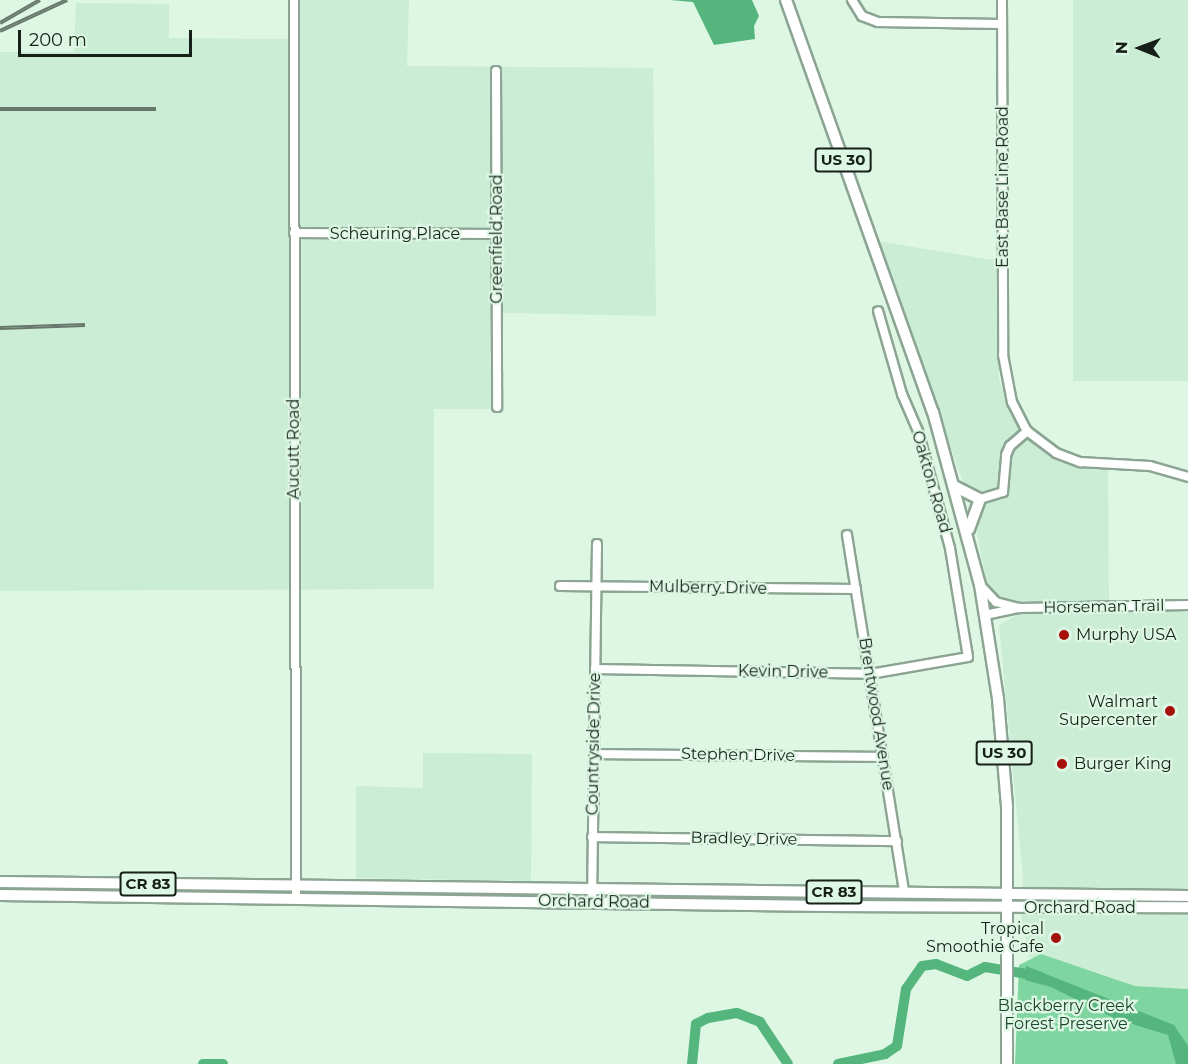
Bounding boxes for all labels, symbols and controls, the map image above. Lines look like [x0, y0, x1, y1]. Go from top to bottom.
scale bar [21, 18, 195, 56]
north arrow [1110, 18, 1170, 78]
text: 200 m [29, 29, 87, 51]
text: N [1112, 41, 1131, 54]
street label: East Base Line Road [993, 106, 1013, 268]
road number: US 30 [814, 148, 872, 172]
street label: Greenfield Road [487, 174, 507, 304]
street label: Scheuring Place [330, 224, 460, 244]
street label: Aucutt Road [284, 399, 304, 499]
street label: Oakton Road [907, 429, 955, 535]
street label: Mulberry Drive [649, 577, 767, 599]
street label: Horseman Trail [1043, 596, 1165, 618]
place label: Murphy USA [1076, 625, 1177, 645]
marker: Murphy USA [1057, 628, 1071, 642]
street label: Brentwood Avenue [854, 636, 898, 792]
street label: Kevin Drive [738, 662, 828, 682]
street label: Countryside Drive [583, 673, 605, 815]
place label: Walmart Supercenter [1059, 692, 1158, 730]
marker: Walmart Supercenter [1163, 704, 1177, 718]
road number: US 30 [976, 741, 1032, 765]
street label: Stephen Drive [681, 744, 795, 766]
place label: Burger King [1074, 754, 1172, 774]
marker: Burger King [1055, 757, 1069, 771]
street label: Bradley Drive [690, 828, 798, 850]
road number: CR 83 [120, 872, 176, 896]
road number: CR 83 [806, 880, 862, 904]
street label: Orchard Road [538, 891, 650, 913]
street label: Orchard Road [1024, 898, 1136, 918]
place label: Tropical Smoothie Cafe [926, 919, 1044, 957]
marker: Tropical Smoothie Cafe [1049, 931, 1063, 945]
park label: Blackberry Creek Forest Preserve [998, 996, 1134, 1034]

